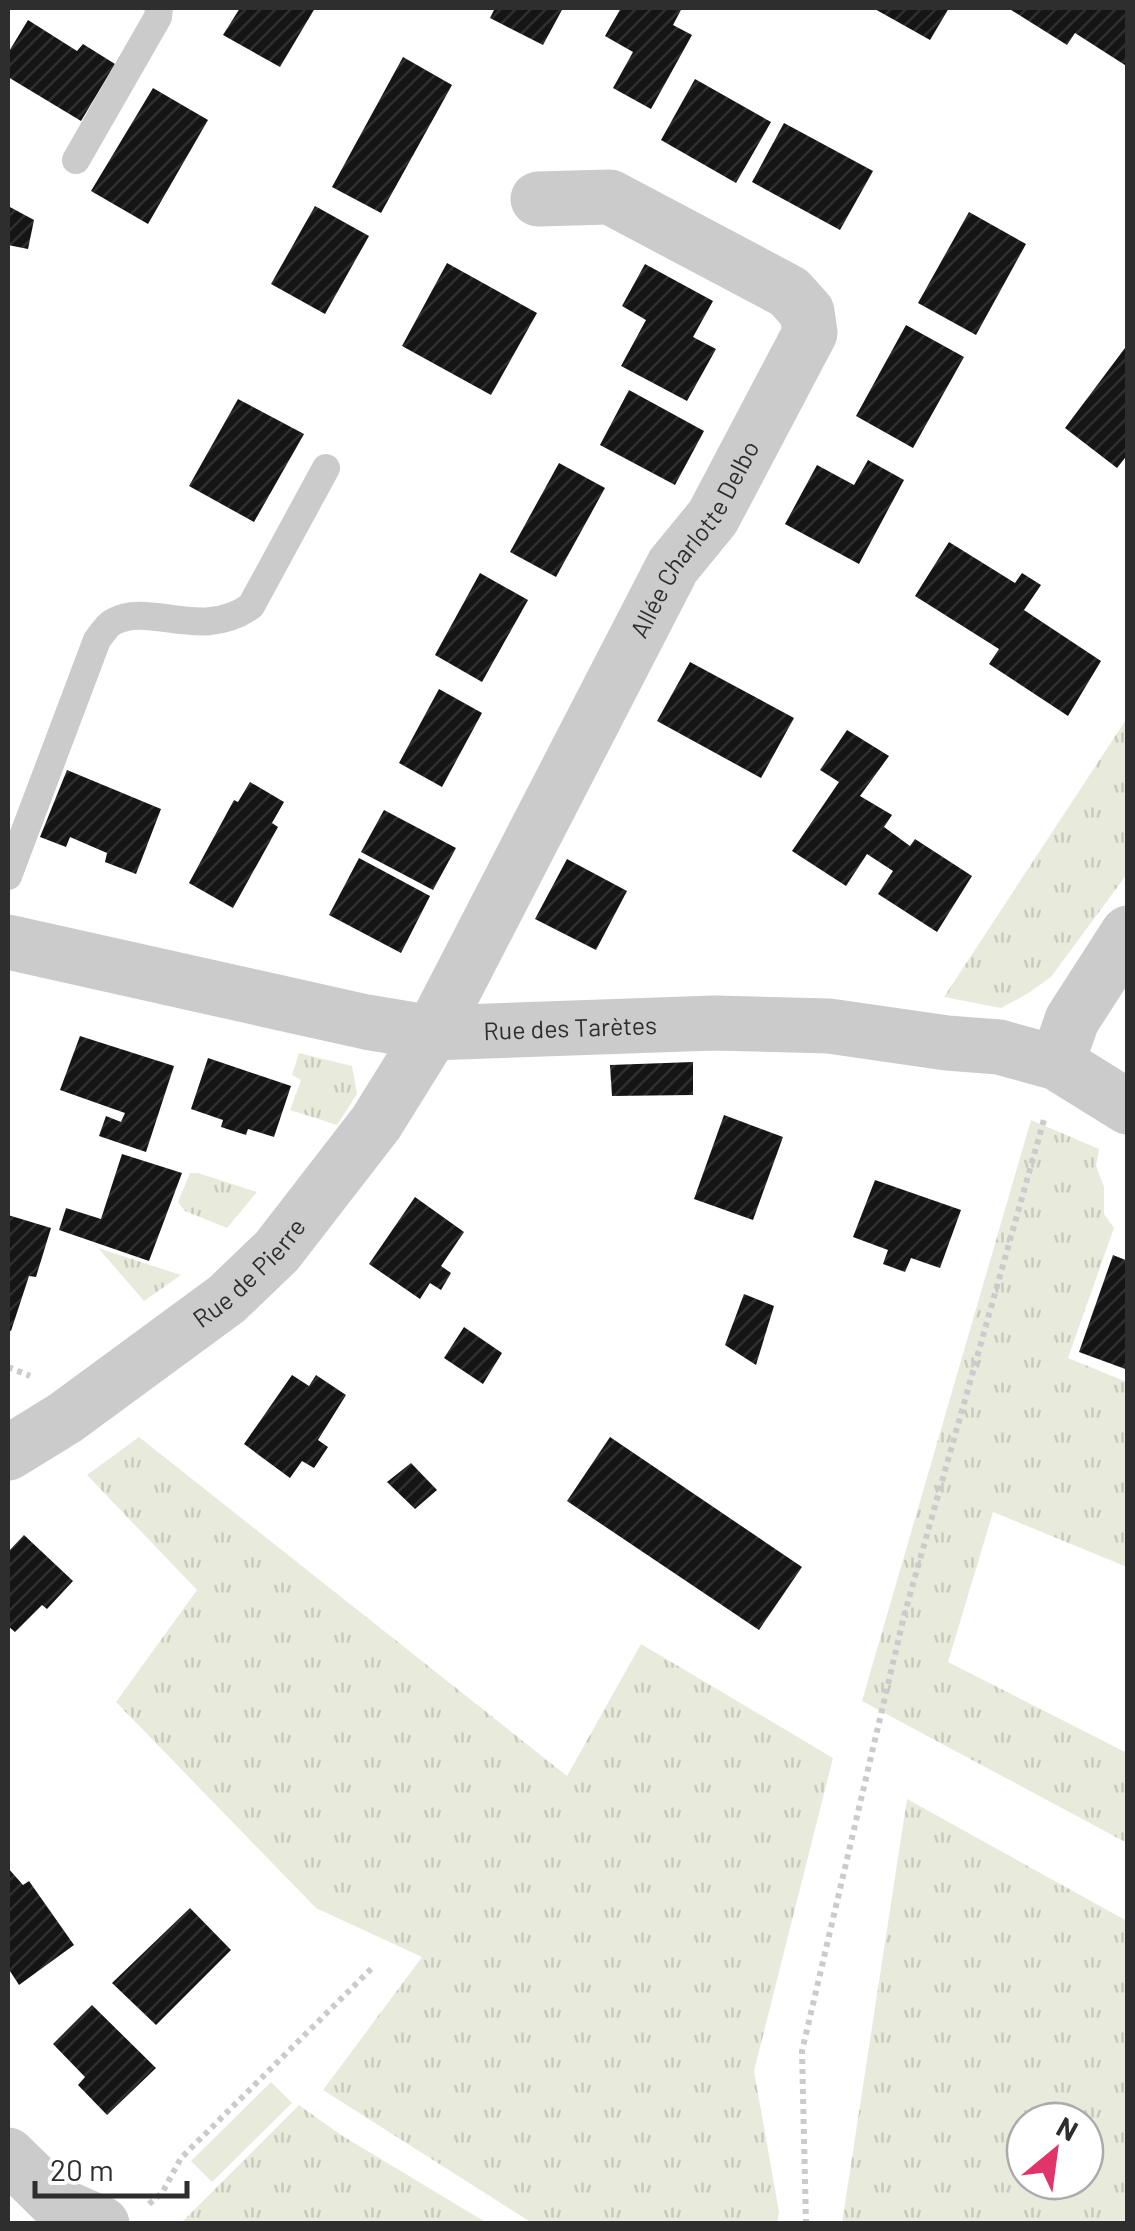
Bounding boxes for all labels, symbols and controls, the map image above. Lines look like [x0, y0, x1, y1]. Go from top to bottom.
street label: Allée Charlotte Delbo [623, 435, 765, 642]
street label: Rue des Tarètes [483, 1009, 657, 1045]
street label: Rue de Pierre [187, 1212, 311, 1333]
north arrow [1005, 2101, 1105, 2201]
text: N [1051, 2109, 1084, 2148]
scale bar [35, 2136, 188, 2198]
text: 20 m [50, 2151, 114, 2187]

